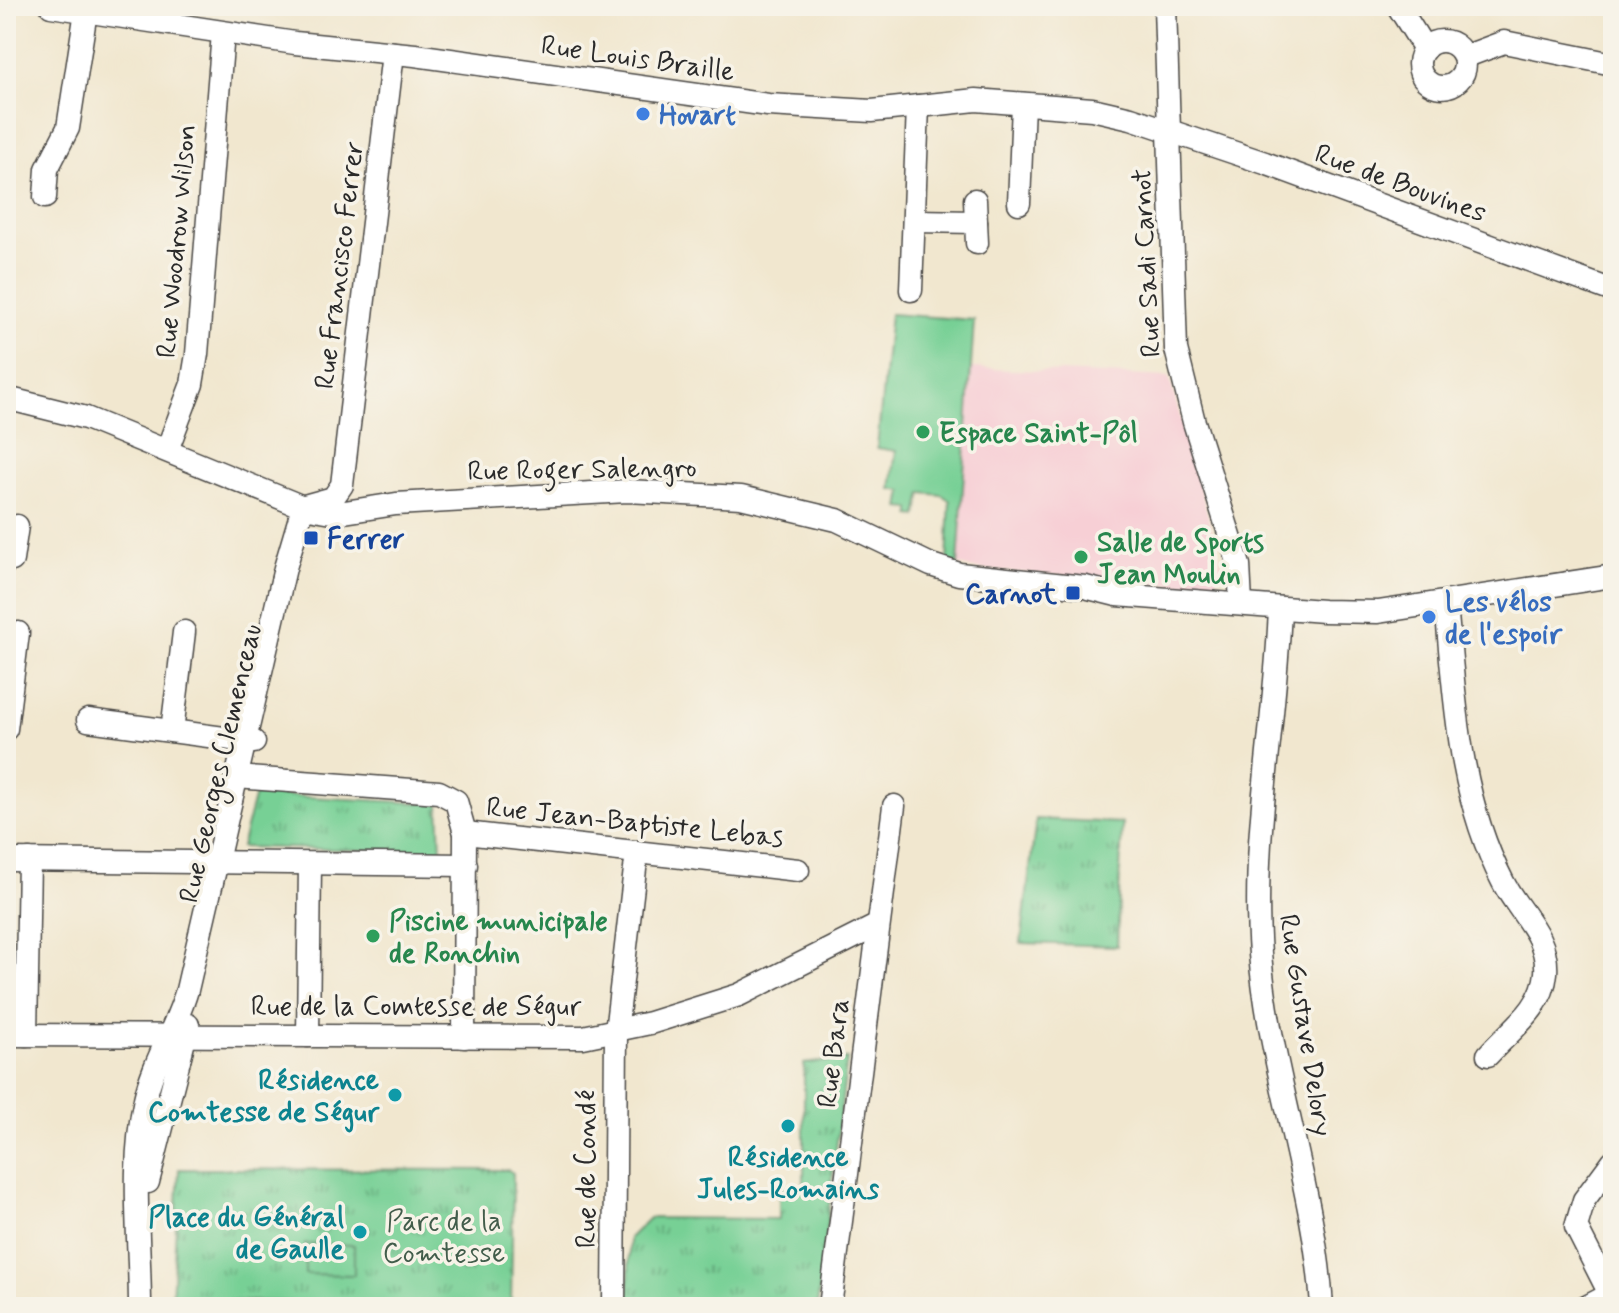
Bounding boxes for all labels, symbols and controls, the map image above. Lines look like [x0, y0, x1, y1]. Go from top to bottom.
street label: Rue Louis Braille [538, 28, 737, 91]
place label: Hovart [659, 98, 737, 135]
marker: Hovart [634, 105, 652, 123]
street label: Rue Woodrow Wilson [149, 123, 206, 360]
street label: Rue de Bouvines [1309, 136, 1491, 233]
street label: Rue Francisco Ferrer [307, 139, 374, 391]
street label: Rue Sadi Carnot [1124, 167, 1171, 358]
place label: Espace Saint-Pôl [939, 416, 1138, 453]
marker: Espace Saint-Pôl [914, 423, 932, 441]
street label: Rue Roger Salengro [467, 450, 697, 494]
place label: Ferrer [327, 522, 405, 559]
place label: Salle de Sports Jean Moulin [1097, 525, 1264, 594]
marker: Ferrer [302, 529, 320, 547]
marker: Salle de Sports Jean Moulin [1072, 548, 1090, 566]
place label: Carnot [965, 577, 1058, 614]
marker: Carnot [1064, 584, 1082, 602]
place label: Les vélos de l'espoir [1445, 585, 1563, 654]
marker: Les vélos de l'espoir [1420, 608, 1438, 626]
street label: Rue Georges Clemenceau [171, 620, 274, 907]
street label: Rue Jean-Baptiste Lebas [484, 789, 785, 857]
place label: Piscine municipale de Ronchin [389, 904, 608, 973]
street label: Rue Gustave Delory [1269, 912, 1340, 1139]
marker: Piscine municipale de Ronchin [364, 927, 382, 945]
street label: Rue de la Comtesse de Ségur [251, 989, 582, 1026]
street label: Rue Bara [809, 997, 860, 1110]
place label: Résidence Comtesse de Ségur [148, 1063, 380, 1133]
marker: Résidence Comtesse de Ségur [386, 1086, 404, 1104]
street label: Rue de Condé [569, 1090, 606, 1248]
marker: Résidence Jules-Romains [779, 1117, 797, 1135]
place label: Résidence Jules-Romains [697, 1140, 880, 1209]
place label: Place du Général de Gaulle [148, 1200, 344, 1269]
park label: Parc de la Comtesse [383, 1204, 505, 1273]
marker: Place du Général de Gaulle [351, 1223, 369, 1241]

